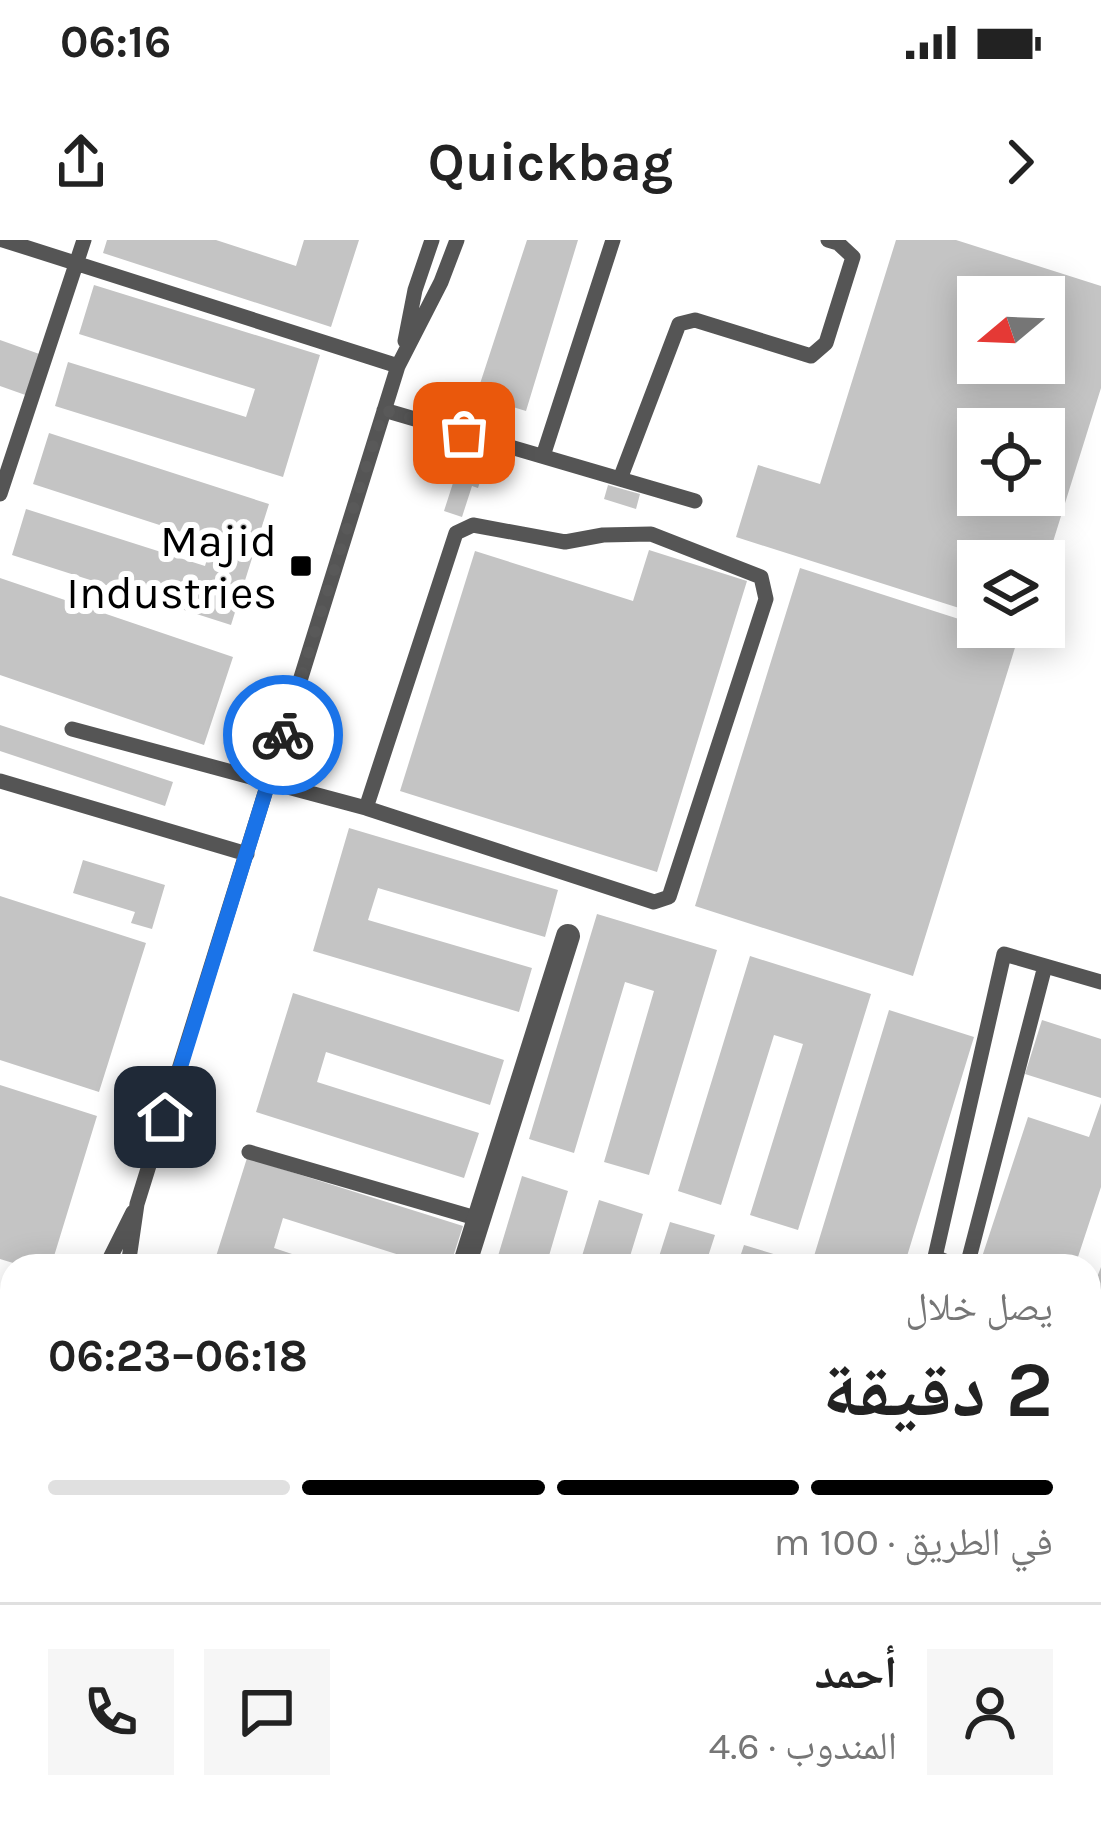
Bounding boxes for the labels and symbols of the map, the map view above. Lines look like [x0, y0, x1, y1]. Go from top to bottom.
north arrow [957, 276, 1065, 384]
pin [413, 382, 515, 484]
place label: Majid Industries [66, 515, 277, 619]
marker: Majid Industries [288, 553, 314, 579]
courier [223, 675, 343, 795]
pin [114, 1066, 216, 1168]

